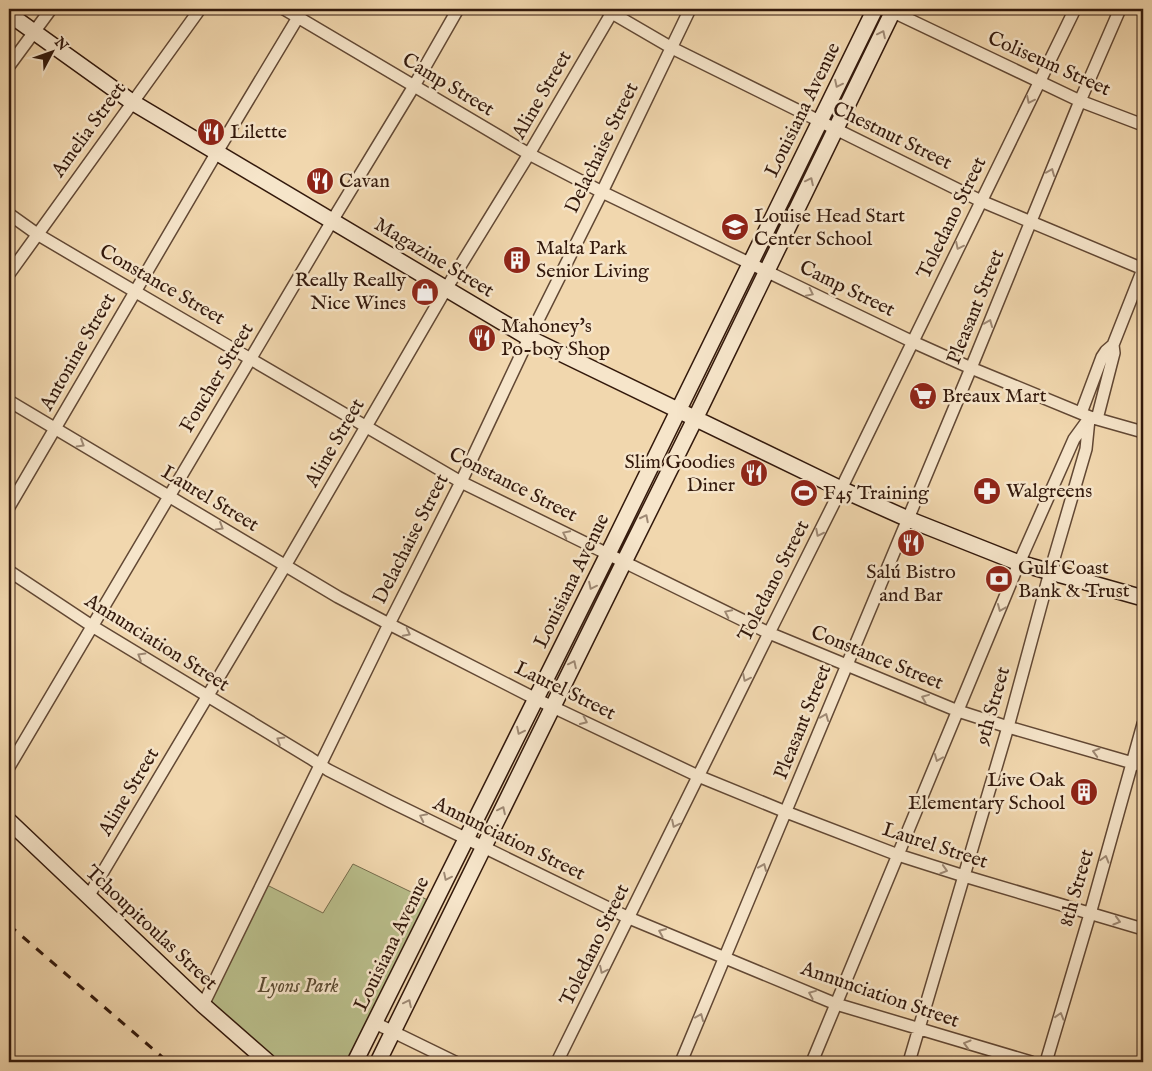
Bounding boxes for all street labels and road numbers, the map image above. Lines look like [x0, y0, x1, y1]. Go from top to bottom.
street label: Coliseum Street [984, 26, 1114, 102]
street label: Louisiana Avenue [760, 39, 846, 181]
street label: Aline Street [506, 46, 577, 145]
street label: Camp Street [397, 48, 499, 122]
street label: Amelia Street [45, 77, 132, 183]
street label: Delachaise Street [559, 78, 645, 218]
street label: Chestnut Street [828, 96, 956, 176]
street label: Toledano Street [912, 153, 992, 283]
street label: Magazine Street [370, 212, 499, 304]
street label: Constance Street [95, 239, 229, 331]
street label: Pleasant Street [942, 246, 1010, 368]
street label: Camp Street [795, 255, 899, 323]
street label: Antonine Street [34, 289, 122, 416]
street label: Foucher Street [175, 319, 260, 437]
street label: Aline Street [299, 394, 370, 493]
street label: Constance Street [445, 442, 581, 528]
street label: Laurel Street [157, 460, 263, 538]
street label: Delachaise Street [367, 470, 455, 608]
street label: Louisiana Avenue [529, 510, 615, 652]
street label: Toledano Street [733, 516, 815, 646]
street label: Annunciation Street [79, 588, 234, 698]
street label: Constance Street [807, 620, 947, 696]
street label: Laurel Street [510, 656, 620, 726]
street label: Pleasant Street [769, 661, 837, 783]
street label: 9th Street [970, 664, 1016, 749]
street label: Aline Street [92, 743, 165, 841]
street label: Annunciation Street [428, 791, 589, 887]
street label: Laurel Street [879, 817, 991, 875]
street label: 8th Street [1054, 846, 1100, 930]
street label: Tchoupitoulas Street [79, 860, 223, 996]
street label: Louisiana Avenue [349, 873, 435, 1015]
street label: Toledano Street [555, 880, 635, 1010]
street label: Annunciation Street [797, 956, 963, 1034]

